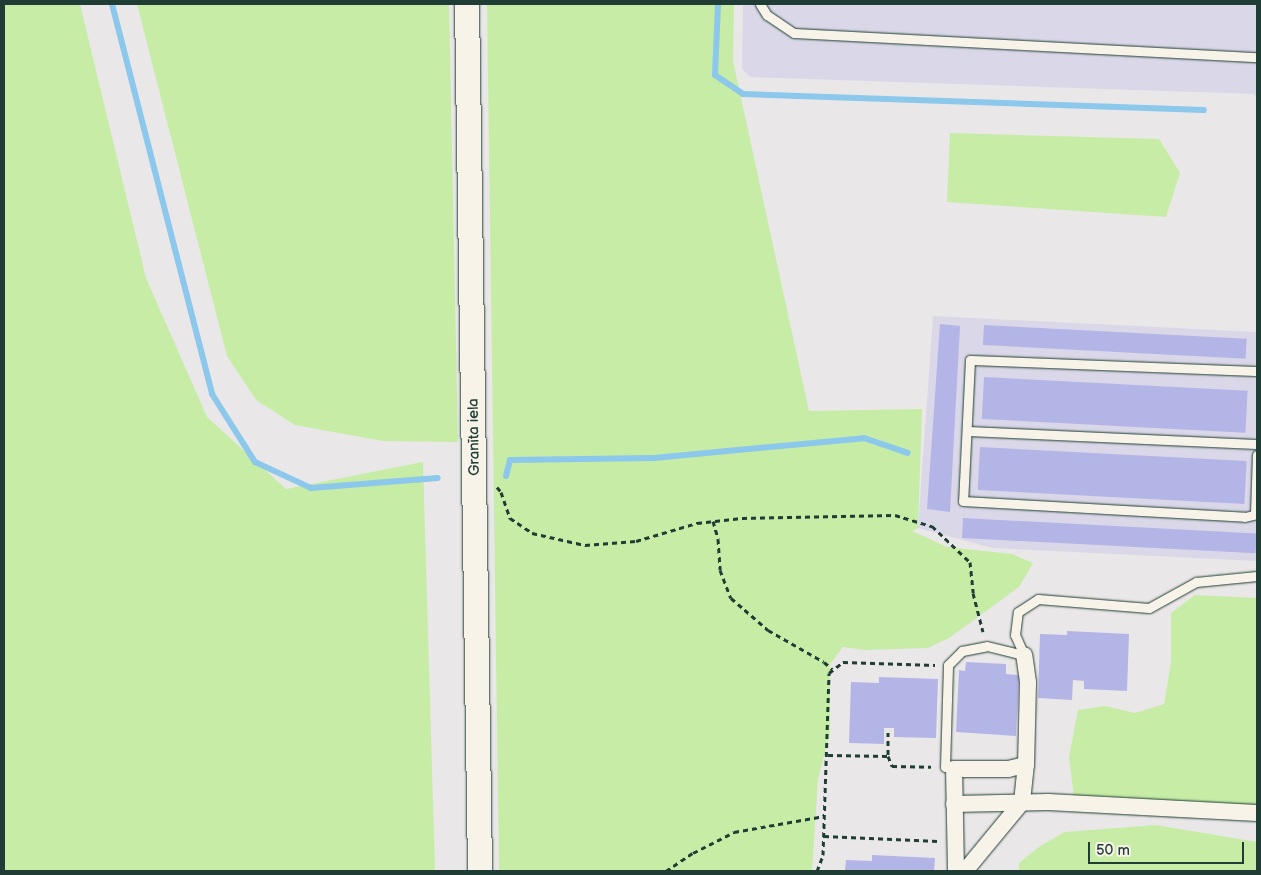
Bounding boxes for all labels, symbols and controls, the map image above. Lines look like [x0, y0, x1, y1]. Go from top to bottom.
street label: Granīta iela [464, 398, 484, 476]
scale bar [1091, 832, 1247, 864]
text: 50 m [1096, 841, 1130, 860]

